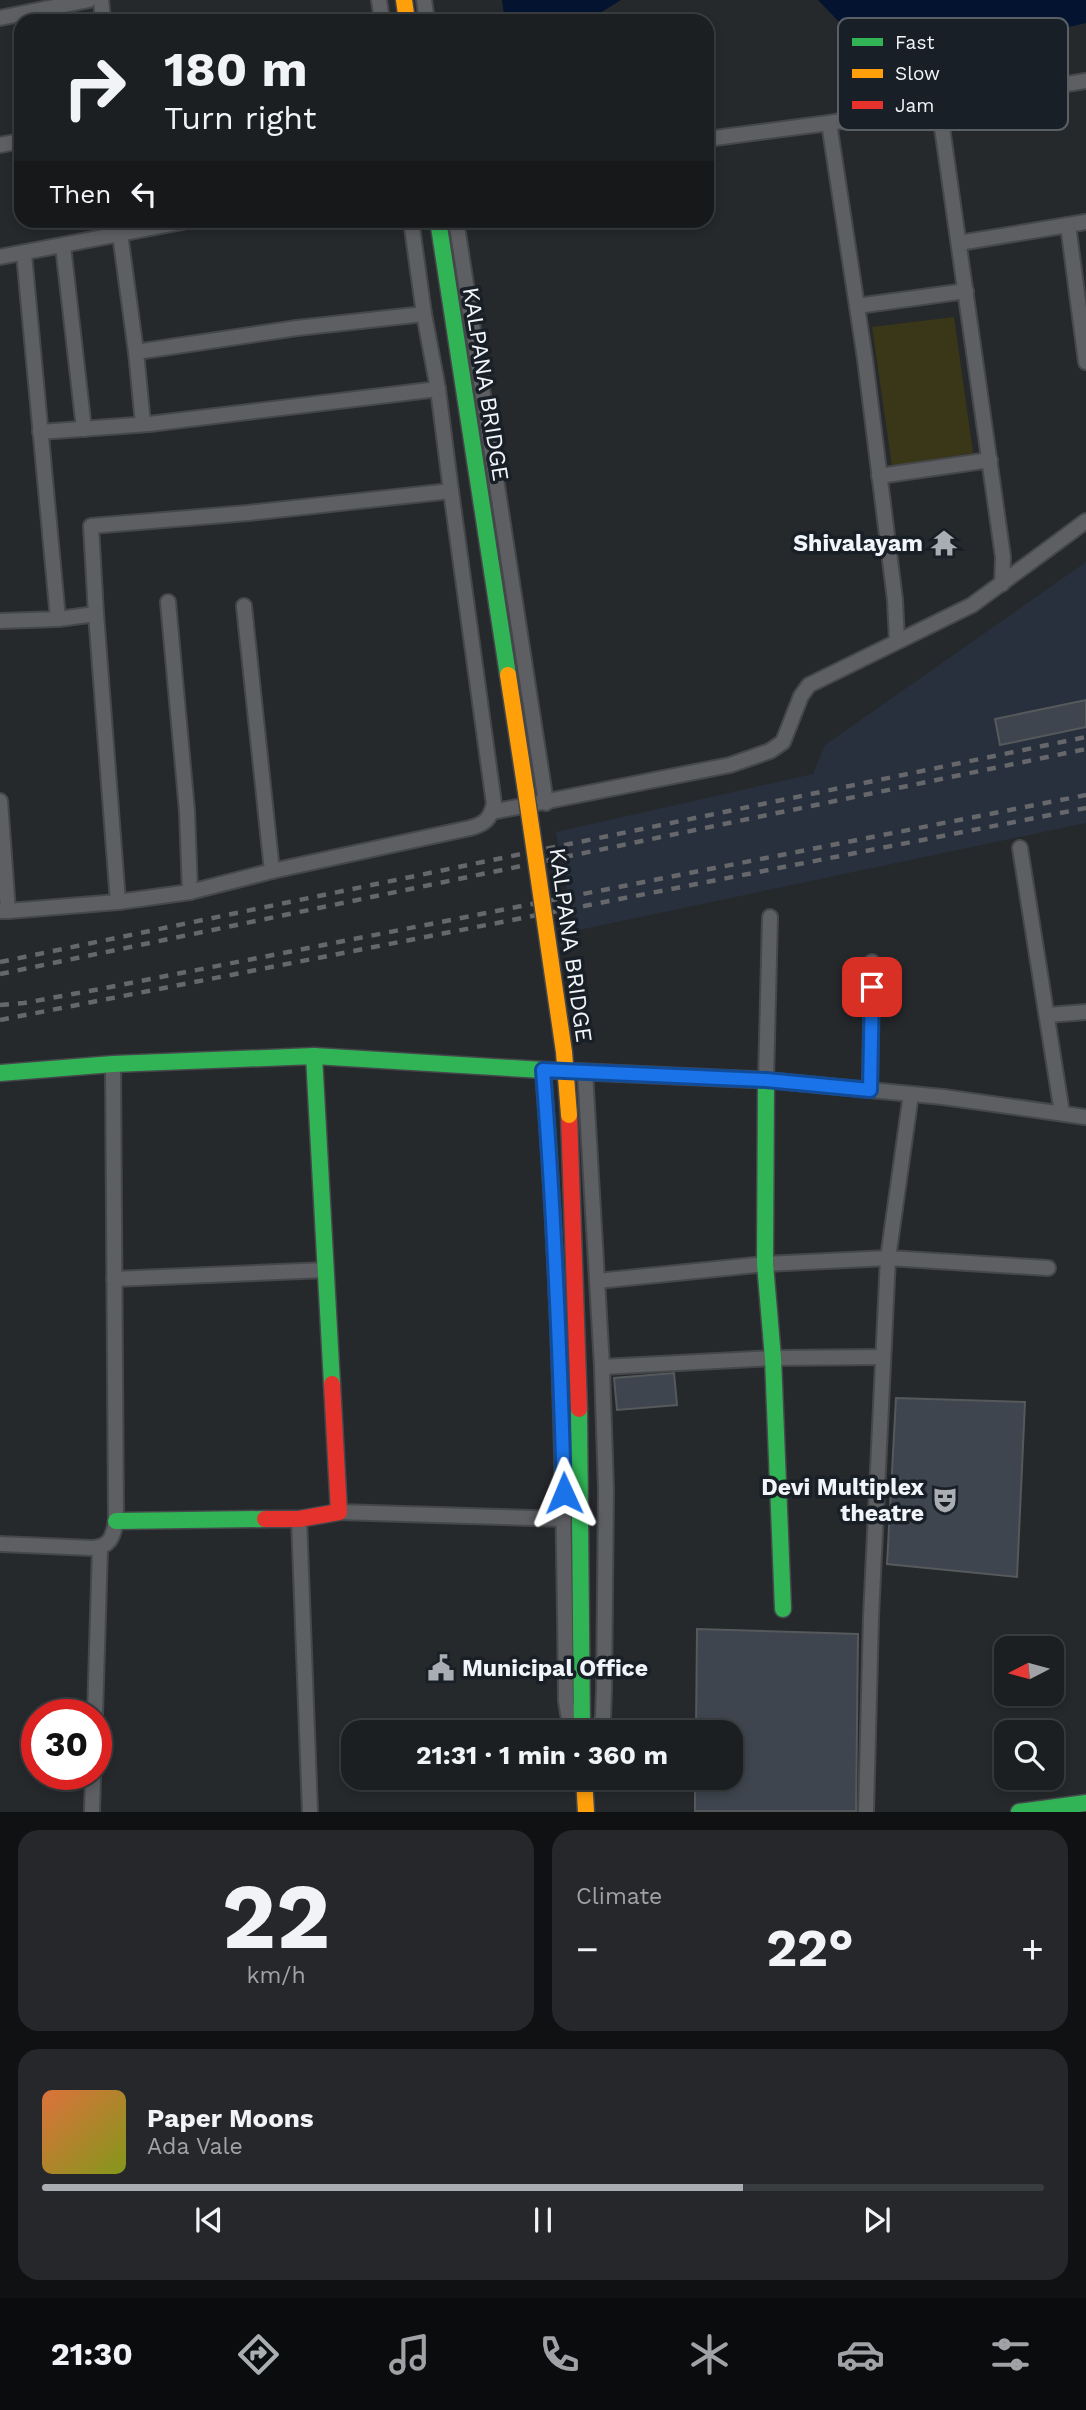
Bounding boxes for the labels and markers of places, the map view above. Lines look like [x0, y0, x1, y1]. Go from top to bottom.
temple icon: Shivalayam [929, 528, 959, 558]
place label: Shivalayam [793, 530, 923, 557]
pin [842, 957, 902, 1017]
place label: Devi Multiplex theatre [761, 1474, 924, 1527]
theatre icon: Devi Multiplex theatre [930, 1485, 960, 1515]
public building icon: Municipal Office [426, 1653, 456, 1683]
place label: Municipal Office [462, 1655, 648, 1682]

